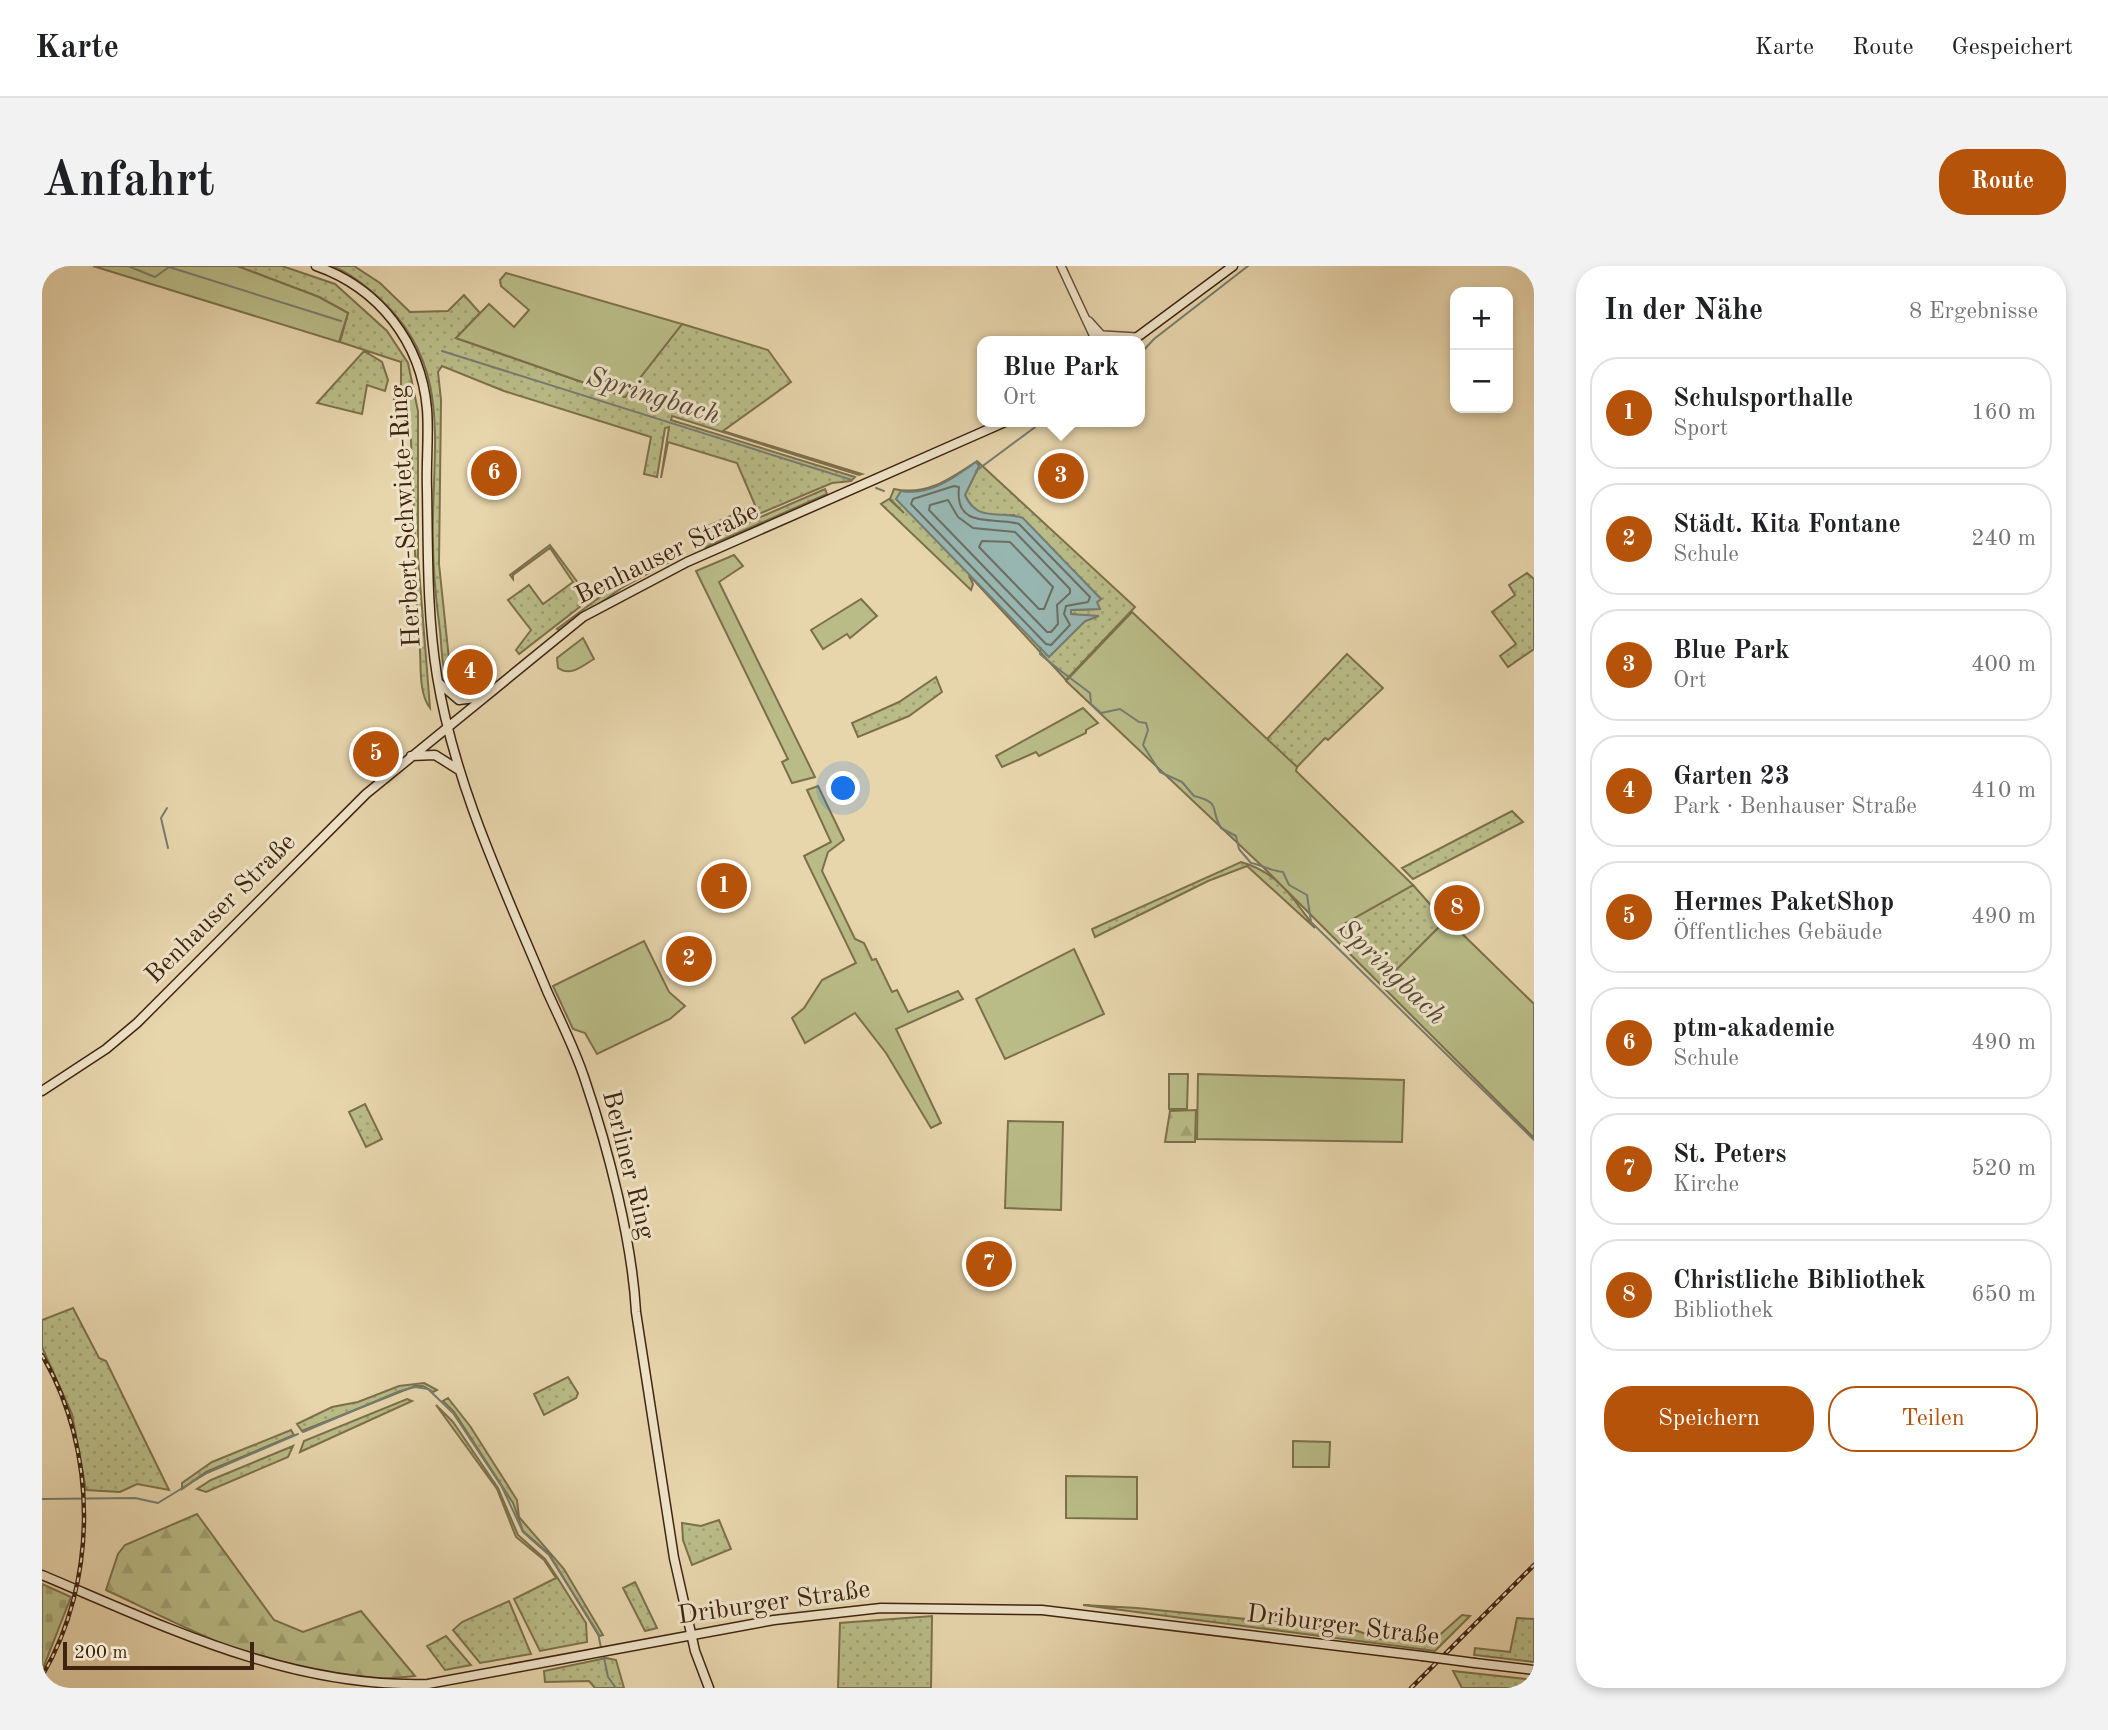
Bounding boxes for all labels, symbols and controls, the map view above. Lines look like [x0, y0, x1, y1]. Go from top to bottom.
text: Karte [35, 32, 119, 65]
text: Karte [1755, 36, 1814, 60]
text: Route [1852, 36, 1914, 60]
text: Gespeichert [1952, 36, 2073, 60]
button: Route [1939, 149, 2066, 215]
text: Anfahrt [42, 158, 215, 207]
map controls [1450, 287, 1513, 413]
button: + [1450, 287, 1513, 350]
text: In der Nähe [1604, 296, 1763, 326]
text: 8 Ergebnisse [1909, 300, 2038, 323]
popup [977, 336, 1145, 427]
button: − [1450, 350, 1513, 413]
text: Blue Park [1003, 355, 1119, 381]
water label: Springbach [583, 363, 723, 431]
street label: Herbert-Schwiete-Ring [386, 384, 426, 648]
text: Ort [1003, 386, 1036, 409]
text: Schulsporthalle [1673, 386, 1853, 412]
text: 1 [1622, 401, 1636, 424]
text: 160 m [1971, 401, 2036, 424]
text: Sport [1673, 417, 1728, 440]
pin: 6 [471, 447, 517, 499]
pin: 3 [1038, 450, 1084, 502]
street label: Benhauser Straße [571, 498, 763, 610]
text: Städt. Kita Fontane [1673, 512, 1901, 538]
text: 2 [1622, 527, 1636, 550]
text: 240 m [1971, 527, 2036, 550]
text: Schule [1673, 543, 1739, 566]
text: Blue Park [1673, 638, 1789, 664]
pin: 4 [447, 646, 493, 698]
text: 3 [1622, 653, 1636, 676]
text: 400 m [1971, 653, 2036, 676]
text: Ort [1673, 669, 1707, 692]
pin: 5 [353, 728, 399, 780]
text: Garten 23 [1673, 764, 1790, 790]
your location [826, 771, 860, 805]
text: 4 [1622, 779, 1636, 802]
text: 410 m [1971, 779, 2036, 802]
text: Park · Benhauser Straße [1673, 795, 1917, 818]
street label: Benhauser Straße [141, 829, 301, 989]
pin: 1 [701, 860, 747, 912]
pin: 8 [1434, 882, 1480, 934]
text: Hermes PaketShop [1673, 890, 1894, 916]
text: 5 [1622, 905, 1636, 928]
text: 490 m [1971, 905, 2036, 928]
water label: Springbach [1332, 915, 1450, 1031]
text: Öffentliches Gebäude [1673, 921, 1882, 944]
pin: 2 [666, 933, 712, 985]
text: ptm-akademie [1673, 1016, 1835, 1042]
text: 6 [1622, 1031, 1636, 1054]
text: 490 m [1971, 1031, 2036, 1054]
text: Schule [1673, 1047, 1739, 1070]
street label: Berliner Ring [597, 1088, 659, 1242]
text: St. Peters [1673, 1142, 1787, 1168]
text: 7 [1622, 1157, 1636, 1180]
text: 520 m [1971, 1157, 2036, 1180]
text: Kirche [1673, 1173, 1739, 1196]
pin: 7 [966, 1238, 1012, 1290]
text: Christliche Bibliothek [1673, 1268, 1926, 1294]
text: 8 [1622, 1283, 1636, 1306]
text: 650 m [1971, 1283, 2036, 1306]
text: Bibliothek [1673, 1299, 1774, 1322]
button: Speichern [1604, 1386, 1814, 1452]
button: Teilen [1828, 1386, 2038, 1452]
street label: Driburger Straße [676, 1577, 872, 1629]
street label: Driburger Straße [1245, 1601, 1441, 1651]
scale bar [63, 1639, 254, 1671]
text: 200 m [74, 1644, 127, 1663]

